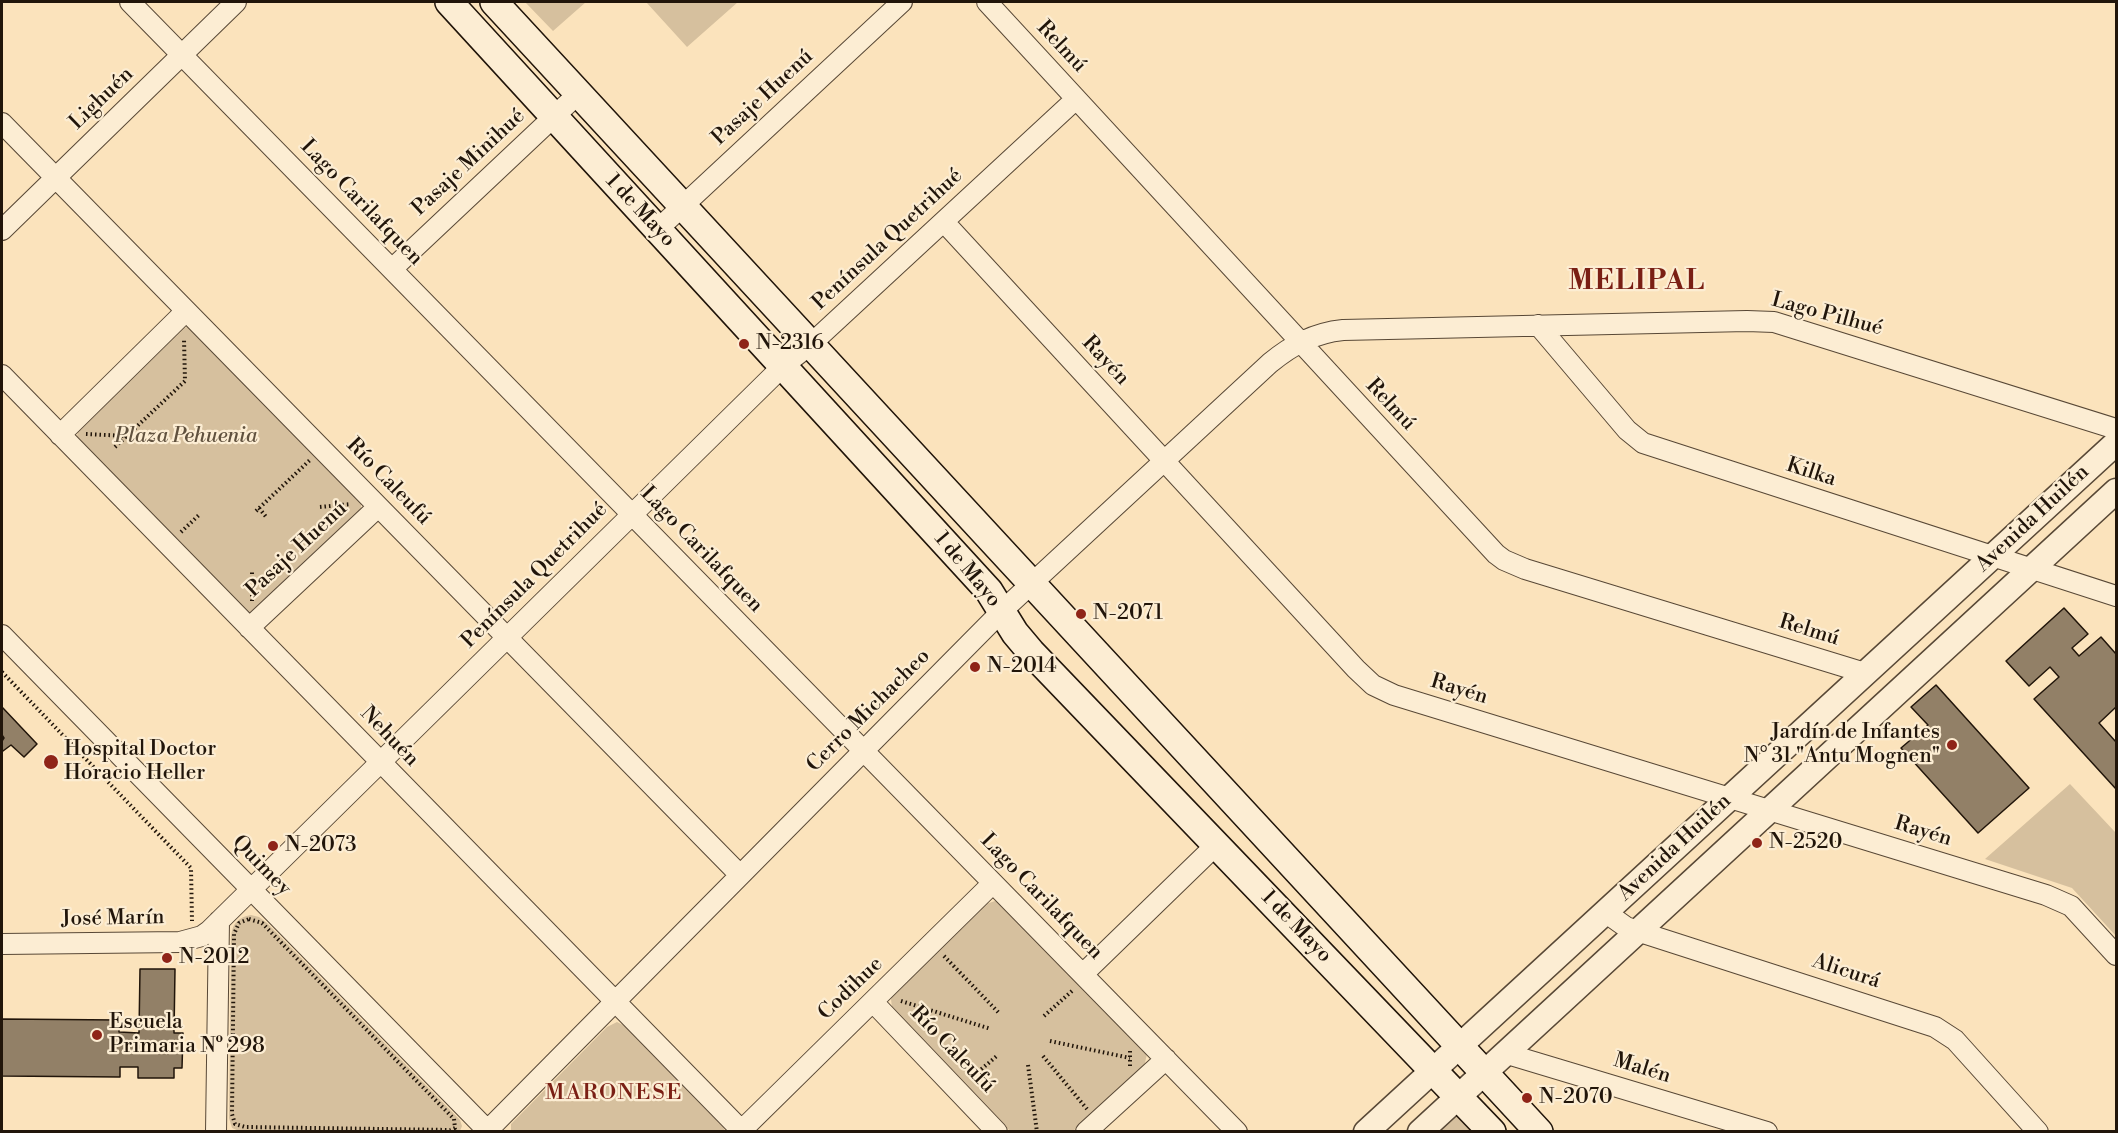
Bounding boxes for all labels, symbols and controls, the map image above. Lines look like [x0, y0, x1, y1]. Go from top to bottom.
street label: Relmú [1031, 16, 1091, 78]
street label: Pasaje Huenú [707, 45, 819, 151]
street label: Lighuén [65, 62, 139, 136]
street label: Pasaje Minihué [407, 104, 531, 222]
street label: Lago Carilafquen [294, 135, 428, 271]
street label: Península Quetrihué [808, 164, 968, 316]
street label: 1 de Mayo [600, 169, 680, 253]
district label: MELIPAL [1568, 267, 1706, 299]
street label: Lago Pilhué [1769, 288, 1885, 342]
place label: N-2316 [756, 331, 824, 357]
street label: Rayén [1076, 331, 1134, 391]
marker: N-2316 [737, 337, 751, 351]
street label: Relmú [1360, 374, 1420, 436]
park label: Plaza Pehuenia [115, 424, 257, 450]
street label: Río Caleufú [340, 433, 436, 531]
street label: Kilka [1783, 453, 1839, 493]
street label: Avenida Huilén [1971, 460, 2095, 578]
street label: Lago Carilafquen [634, 482, 768, 618]
street label: Pasaje Huenú [241, 497, 353, 603]
street label: Península Quetrihué [457, 498, 613, 654]
street label: 1 de Mayo [928, 527, 1006, 613]
place label: N-2071 [1093, 601, 1163, 627]
marker: N-2071 [1074, 607, 1088, 621]
street label: Relmú [1776, 610, 1842, 652]
street label: Cerro Michacheo [802, 644, 936, 778]
place label: N-2014 [987, 654, 1057, 680]
marker: N-2014 [968, 660, 982, 674]
street label: Rayén [1427, 669, 1491, 711]
street label: Nehuén [354, 702, 424, 772]
place label: Jardín de Infantes N° 31 "Antu Mognen" [1744, 720, 1940, 770]
place label: Hospital Doctor Horacio Heller [64, 737, 216, 787]
marker: Jardín de Infantes N° 31 "Antu Mognen" [1945, 738, 1959, 752]
marker: Hospital Doctor Horacio Heller [42, 753, 60, 771]
street label: Avenida Huilén [1613, 789, 1737, 907]
street label: Rayén [1891, 811, 1955, 853]
street label: Lago Carilafquen [974, 829, 1108, 965]
street label: Quimey [226, 830, 296, 902]
place label: N-2520 [1769, 830, 1842, 856]
place label: N-2073 [285, 833, 357, 859]
marker: N-2520 [1750, 836, 1764, 850]
marker: N-2073 [266, 839, 280, 853]
street label: 1 de Mayo [1255, 886, 1337, 968]
street label: José Marín [61, 906, 165, 932]
place label: N-2012 [179, 945, 250, 971]
street label: Alicurá [1809, 949, 1883, 995]
marker: N-2012 [160, 951, 174, 965]
street label: Codihue [813, 952, 889, 1026]
street label: Río Caleufú [904, 1001, 1000, 1099]
place label: Escuela Primaria Nº 298 [109, 1010, 265, 1060]
marker: Escuela Primaria Nº 298 [90, 1028, 104, 1042]
street label: Malén [1610, 1048, 1674, 1090]
district label: MARONESE [545, 1081, 683, 1107]
place label: N-2070 [1539, 1085, 1613, 1111]
marker: N-2070 [1520, 1091, 1534, 1105]

